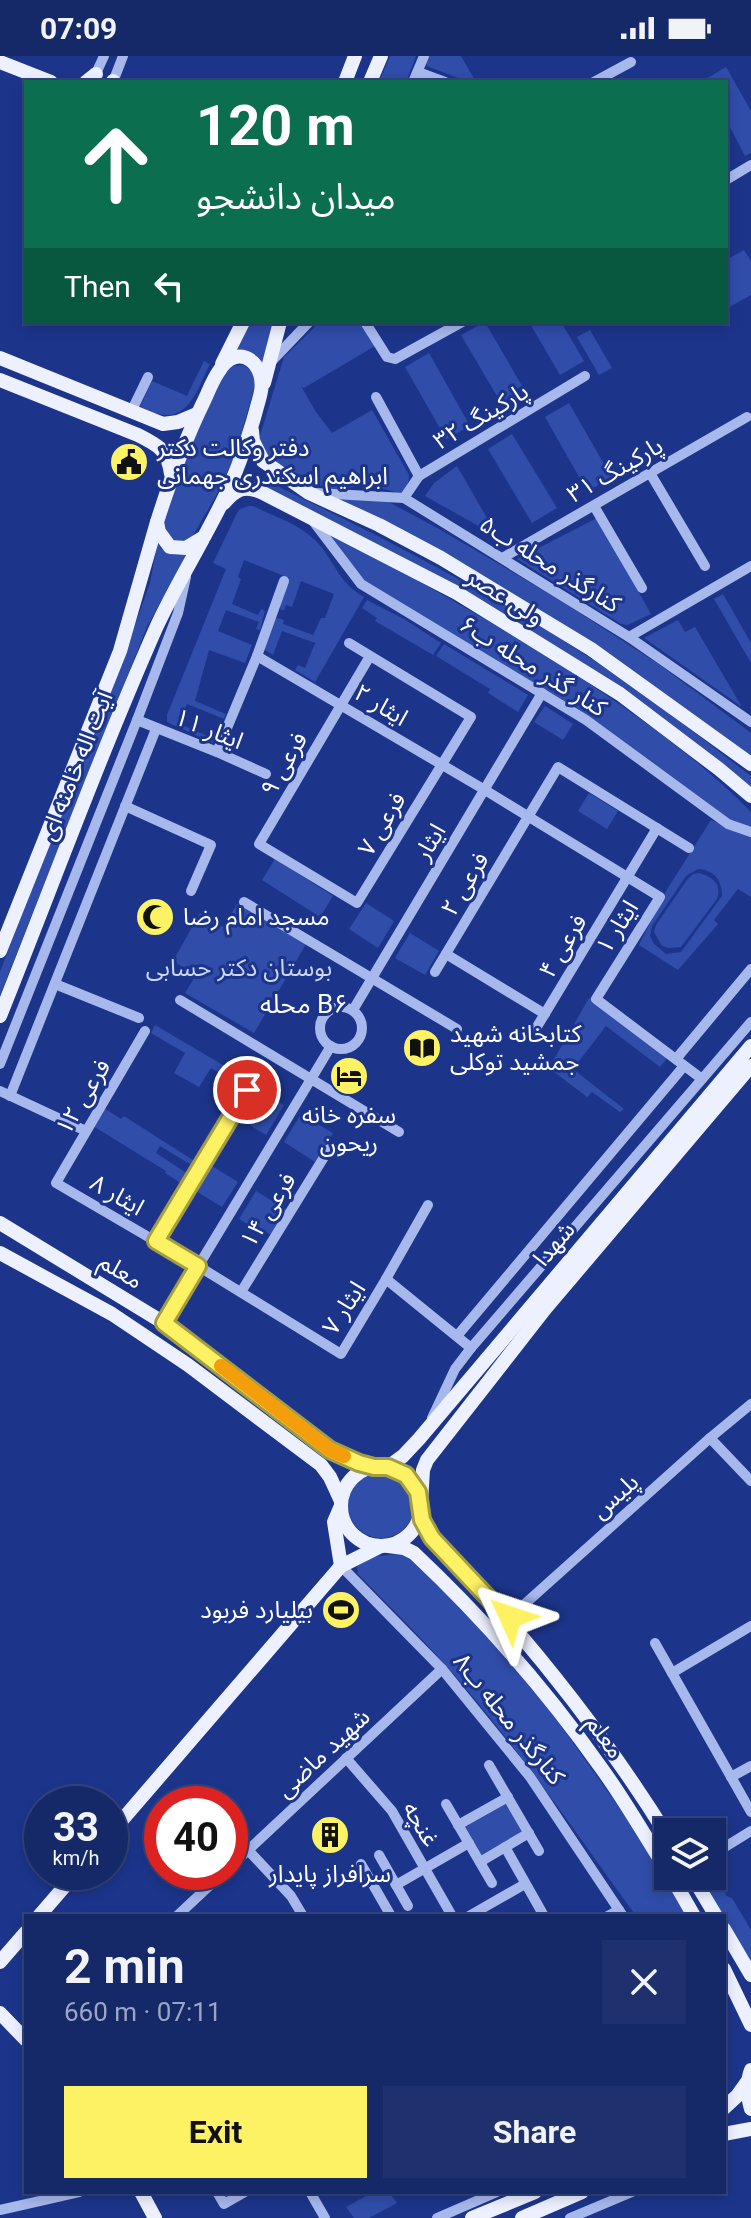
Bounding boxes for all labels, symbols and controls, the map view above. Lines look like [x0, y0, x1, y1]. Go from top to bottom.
text: 07:09 [40, 11, 117, 46]
text: 120 m [196, 93, 355, 159]
icon: ahead [64, 112, 168, 216]
text: میدان دانشجو [196, 176, 396, 218]
icon: left [147, 264, 191, 308]
text: Then [64, 269, 131, 304]
street label: پارکینگ ۳۲ [428, 377, 534, 456]
street label: پارکینگ ۳۱ [562, 431, 668, 510]
place label: دفتر وکالت دکتر ابراهیم اسکندری جهمانی [156, 434, 388, 493]
public building icon: دفتر وکالت دکتر ابراهیم اسکندری جهمانی [108, 441, 150, 483]
street label: کنارگذر محله ب۵ [474, 510, 626, 619]
street label: ولی عصر [461, 562, 548, 631]
street label: کنار گذر محله ب۶ [455, 610, 612, 723]
street label: ایثار ۲ [349, 678, 413, 732]
street label: آیت اله خامنه ای [33, 687, 119, 845]
street label: ایثار ۱۱ [171, 703, 247, 755]
street label: فرعی ۹ [255, 727, 313, 801]
street label: فرعی ۷ [352, 787, 412, 861]
street label: ایثار [408, 819, 452, 866]
street label: فرعی ۲ [435, 847, 495, 921]
street label: ایثار ۱ [590, 895, 644, 959]
mosque icon: مسجد امام رضا [134, 896, 176, 938]
place label: مسجد امام رضا [183, 903, 330, 935]
street label: فرعی ۴ [533, 909, 593, 983]
park label: بوستان دکتر حسابی [146, 954, 332, 982]
district label: محله B۶ [260, 989, 348, 1019]
place label: کتابخانه شهید جمشید توکلی [450, 1020, 582, 1076]
library icon: کتابخانه شهید جمشید توکلی [401, 1027, 443, 1069]
street label: فرعی ۱۲ [50, 1054, 116, 1140]
hotel icon: سفره خانه ریحون [328, 1055, 370, 1097]
pin [213, 1056, 281, 1124]
icon: arrive [225, 1068, 269, 1112]
place label: سفره خانه ریحون [302, 1101, 396, 1157]
street label: فرعی ۱۴ [234, 1167, 302, 1253]
street label: ایثار ۸ [85, 1169, 149, 1221]
street label: شهدا [527, 1216, 581, 1272]
street label: معلم [93, 1247, 148, 1297]
street label: ایثار ۷ [317, 1276, 371, 1340]
street label: پلیس [586, 1468, 645, 1525]
position arrow [468, 1575, 552, 1659]
sports icon: بیلیارد فربود [320, 1589, 362, 1631]
place label: بیلیارد فربود [200, 1596, 313, 1624]
street label: کنارگذر محله ب۸ [448, 1648, 571, 1791]
street label: شهید ماضی [270, 1703, 376, 1803]
street label: معلم [578, 1710, 630, 1766]
speed limit sign: 40 [144, 1786, 248, 1890]
street label: غنچه [396, 1797, 445, 1852]
text: 33 [53, 1804, 99, 1851]
building icon: سرافراز پایدار [309, 1814, 351, 1856]
map controls [654, 1818, 726, 1890]
button: layers [654, 1818, 726, 1890]
text: km/h [53, 1846, 99, 1870]
place label: سرافراز پایدار [268, 1860, 391, 1889]
text: 2 min [64, 1938, 185, 1995]
button: close [602, 1940, 686, 2024]
text: 660 m · 07:11 [64, 1997, 222, 2027]
button: Exit [64, 2086, 367, 2178]
button: Share [383, 2086, 686, 2178]

